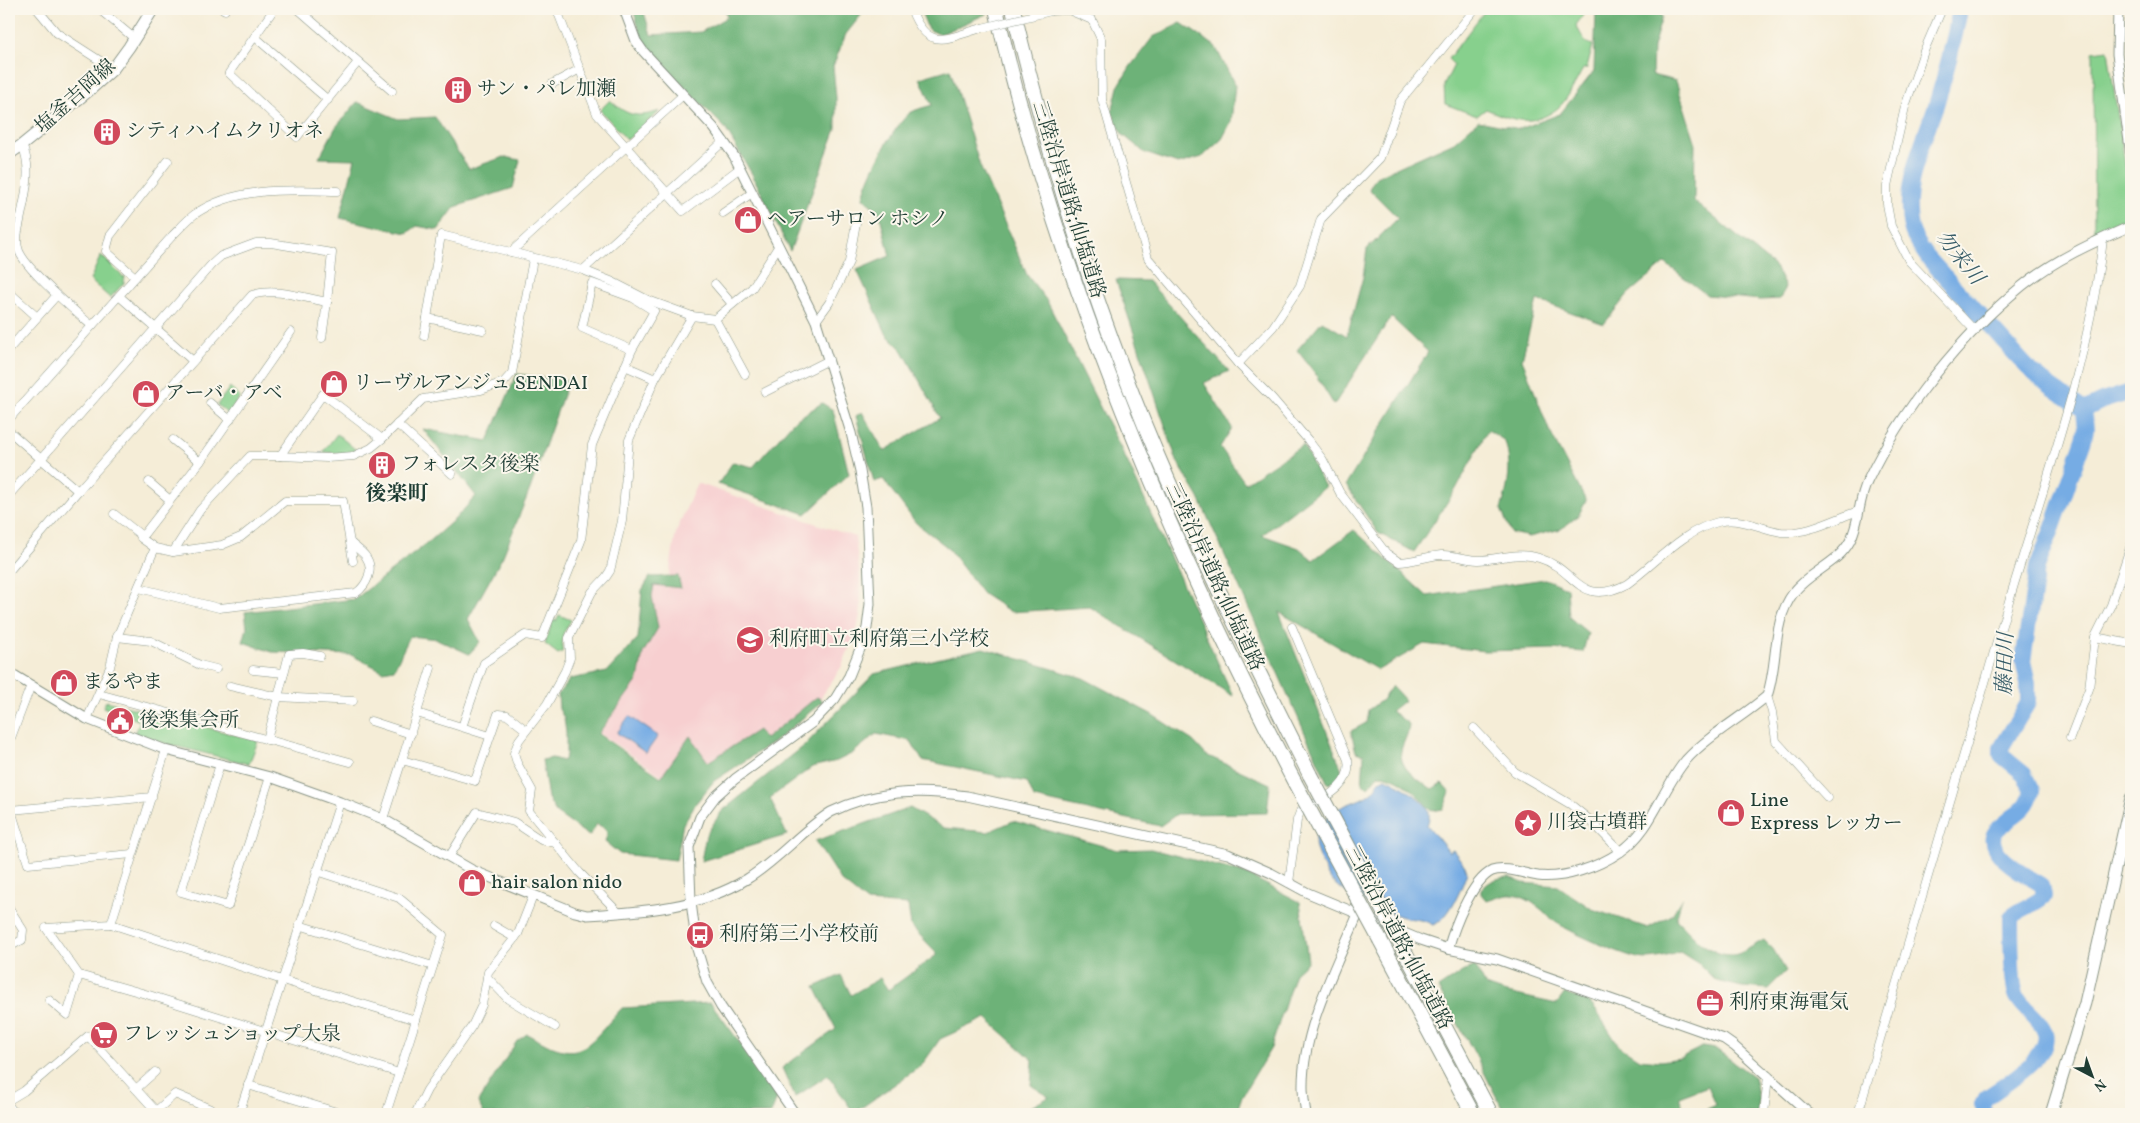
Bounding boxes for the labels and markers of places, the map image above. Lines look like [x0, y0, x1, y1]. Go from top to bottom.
building icon: サン・パレ加瀬 [443, 75, 473, 105]
place label: サン・パレ加瀬 [477, 76, 616, 104]
building icon: シティハイムクリオネ [92, 117, 122, 147]
place label: シティハイムクリオネ [126, 118, 324, 146]
shop icon: ヘアーサロン ホシノ [733, 205, 763, 235]
place label: ヘアーサロン ホシノ [767, 206, 949, 234]
shop icon: リーヴルアンジュ SENDAI [319, 369, 349, 399]
place label: リーヴルアンジュ SENDAI [353, 370, 588, 398]
shop icon: アーバ・アベ [131, 379, 161, 409]
place label: アーバ・アベ [165, 380, 283, 408]
building icon: フォレスタ後楽 [367, 450, 397, 480]
place label: フォレスタ後楽 [401, 451, 539, 479]
school or university icon: 利府町立利府第三小学校 [735, 625, 765, 655]
place label: 利府町立利府第三小学校 [769, 626, 989, 654]
shop icon: まるやま [49, 668, 79, 698]
place label: まるやま [83, 669, 163, 697]
public building icon: 後楽集会所 [105, 706, 135, 736]
place label: 後楽集会所 [139, 707, 239, 735]
place label: Line Express レッカー [1750, 787, 1903, 838]
shop icon: Line Express レッカー [1716, 798, 1746, 828]
place icon: 川袋古墳群 [1513, 808, 1543, 838]
place label: 川袋古墳群 [1547, 809, 1647, 837]
shop icon: hair salon nido [457, 868, 487, 898]
place label: hair salon nido [491, 869, 622, 897]
bus stop icon: 利府第三小学校前 [685, 920, 715, 950]
place label: 利府第三小学校前 [719, 921, 879, 949]
office icon: 利府東海電気 [1695, 988, 1725, 1018]
place label: 利府東海電気 [1729, 989, 1849, 1017]
supermarket icon: フレッシュショップ大泉 [89, 1020, 119, 1050]
place label: フレッシュショップ大泉 [123, 1021, 341, 1049]

